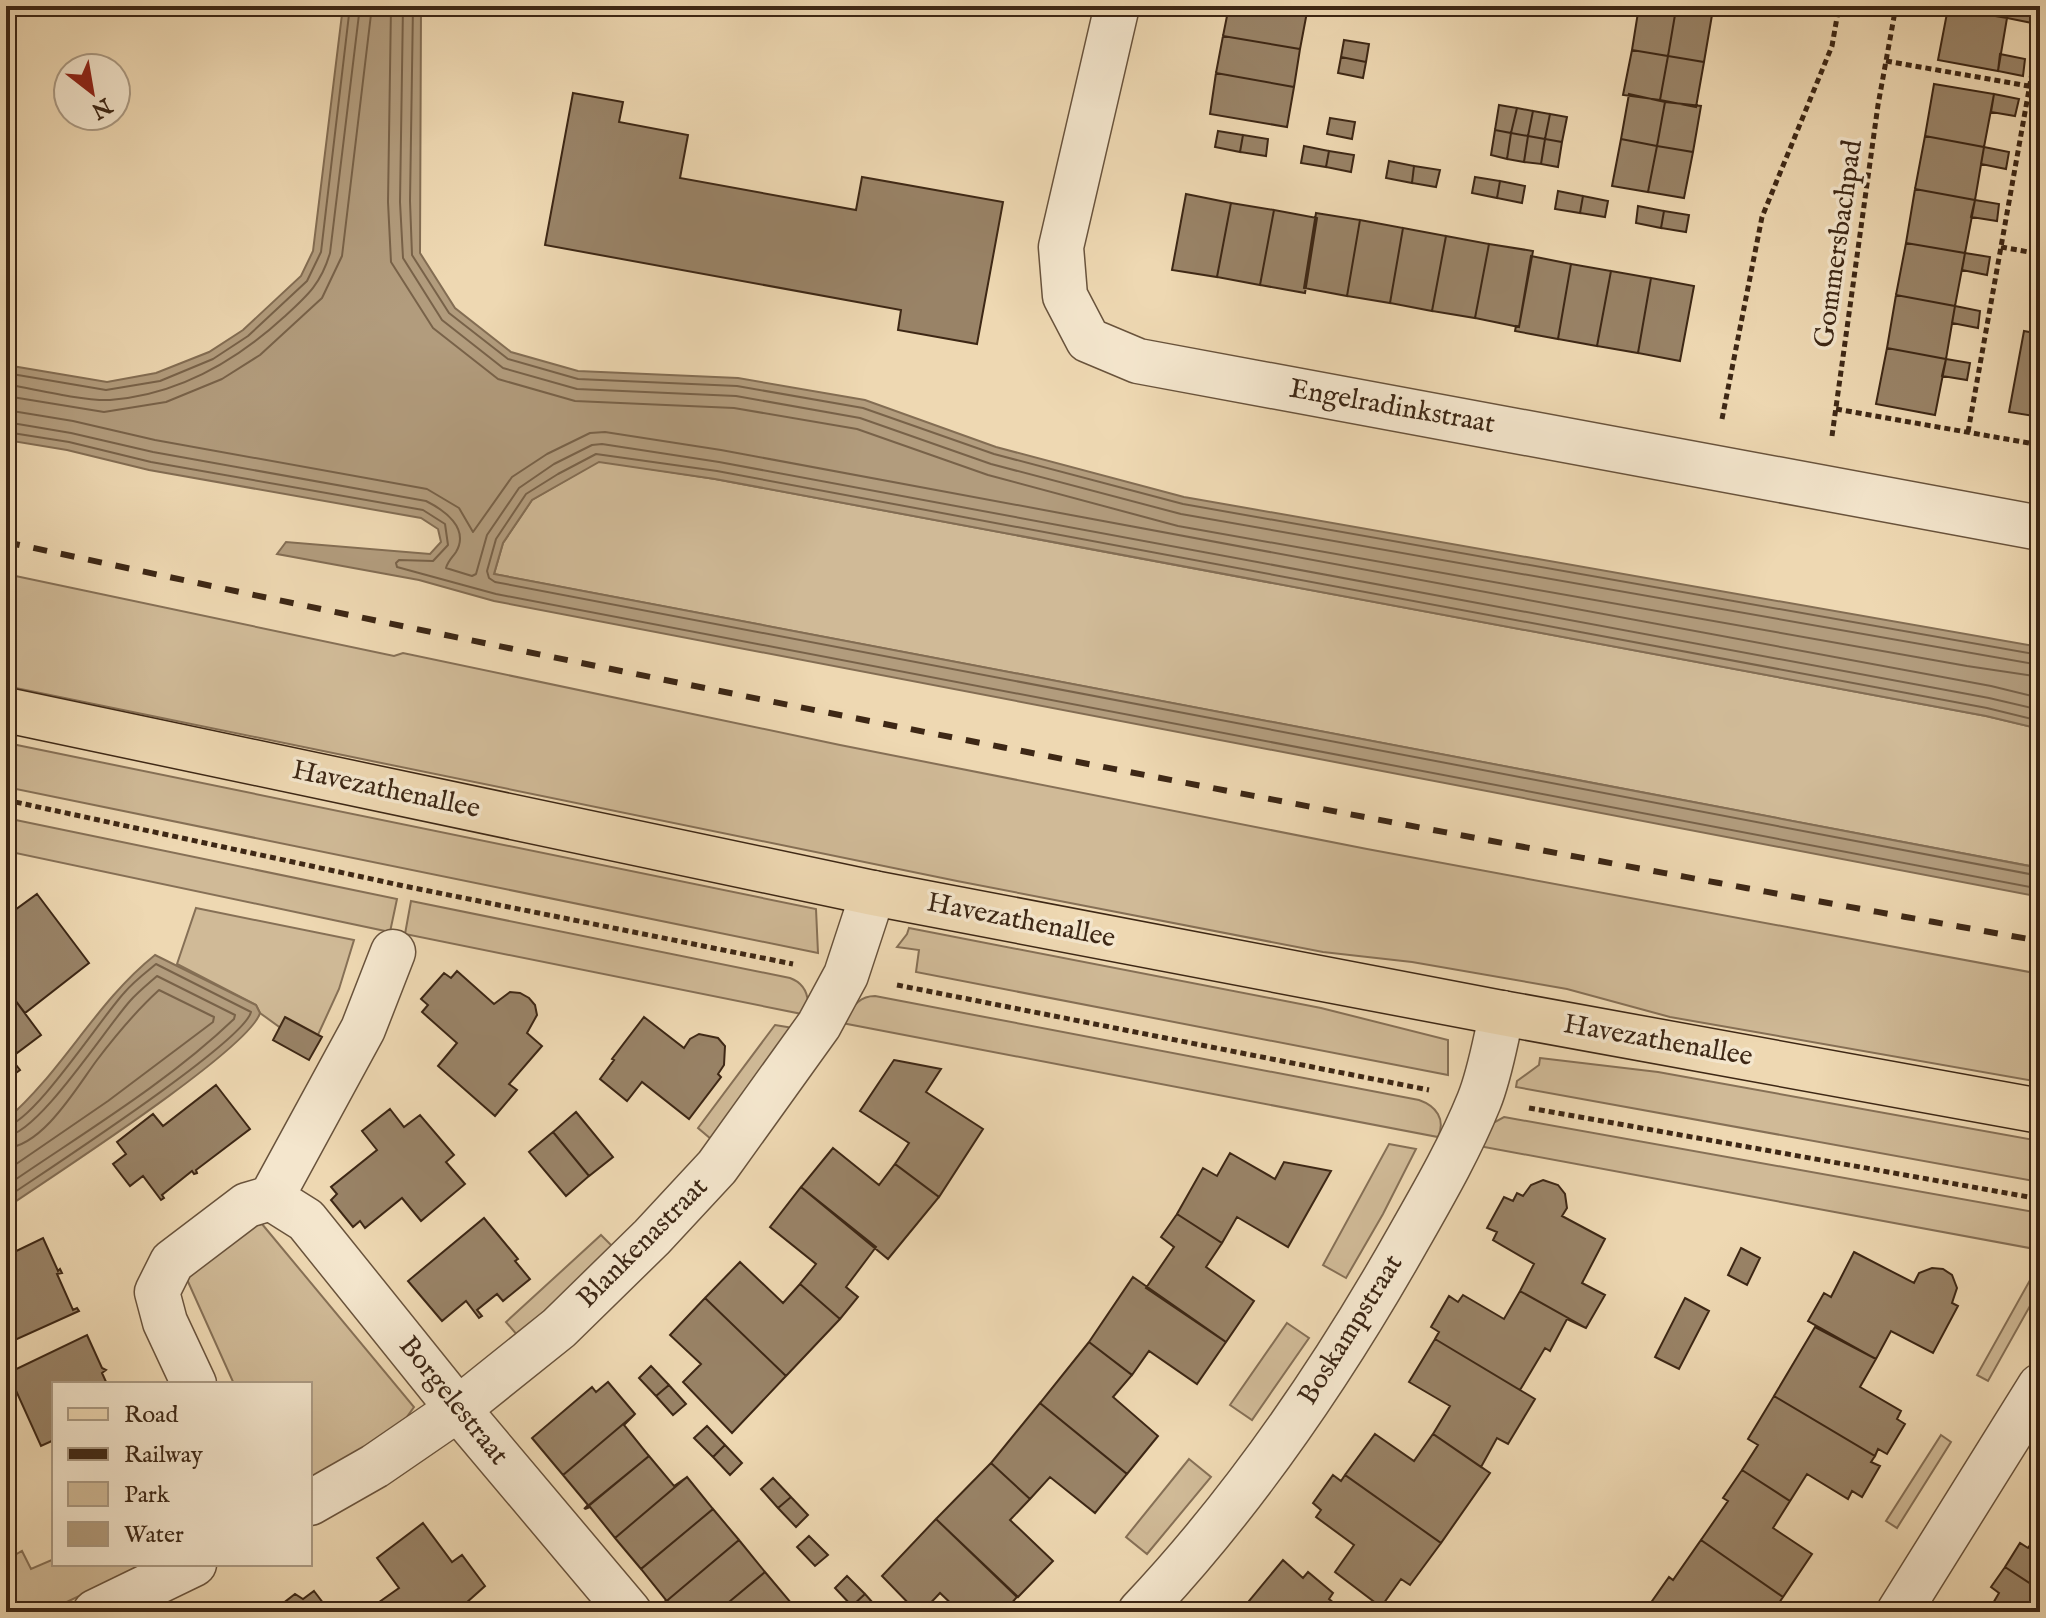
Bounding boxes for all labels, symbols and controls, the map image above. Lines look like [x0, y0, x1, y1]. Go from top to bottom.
north arrow [52, 52, 132, 132]
text: N [86, 90, 118, 124]
street label: Gommersbachpad [1807, 138, 1871, 350]
street label: Engelradinkstraat [1286, 372, 1498, 442]
street label: Havezathenallee [289, 753, 483, 827]
street label: Havezathenallee [924, 886, 1118, 956]
street label: Havezathenallee [1561, 1007, 1755, 1075]
street label: Blankenastraat [570, 1170, 716, 1316]
street label: Boskampstraat [1291, 1248, 1411, 1412]
street label: Borgelestraat [390, 1329, 516, 1473]
legend [52, 1382, 312, 1566]
text: Road [124, 1400, 178, 1431]
text: Railway [124, 1440, 203, 1471]
text: Park [124, 1480, 170, 1511]
text: Water [124, 1520, 184, 1551]

